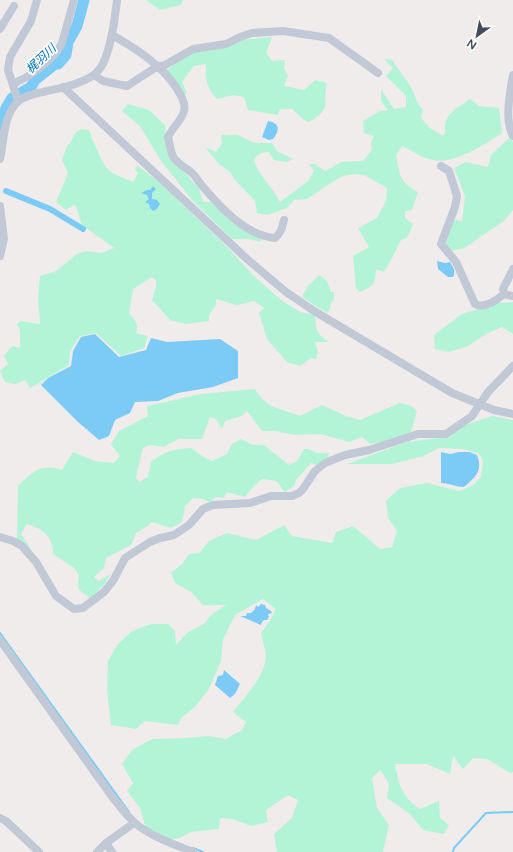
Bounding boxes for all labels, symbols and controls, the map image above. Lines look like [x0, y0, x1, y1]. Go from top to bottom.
north arrow [457, 16, 497, 56]
text: N [465, 36, 479, 52]
water label: 梶羽川 [23, 40, 60, 76]

